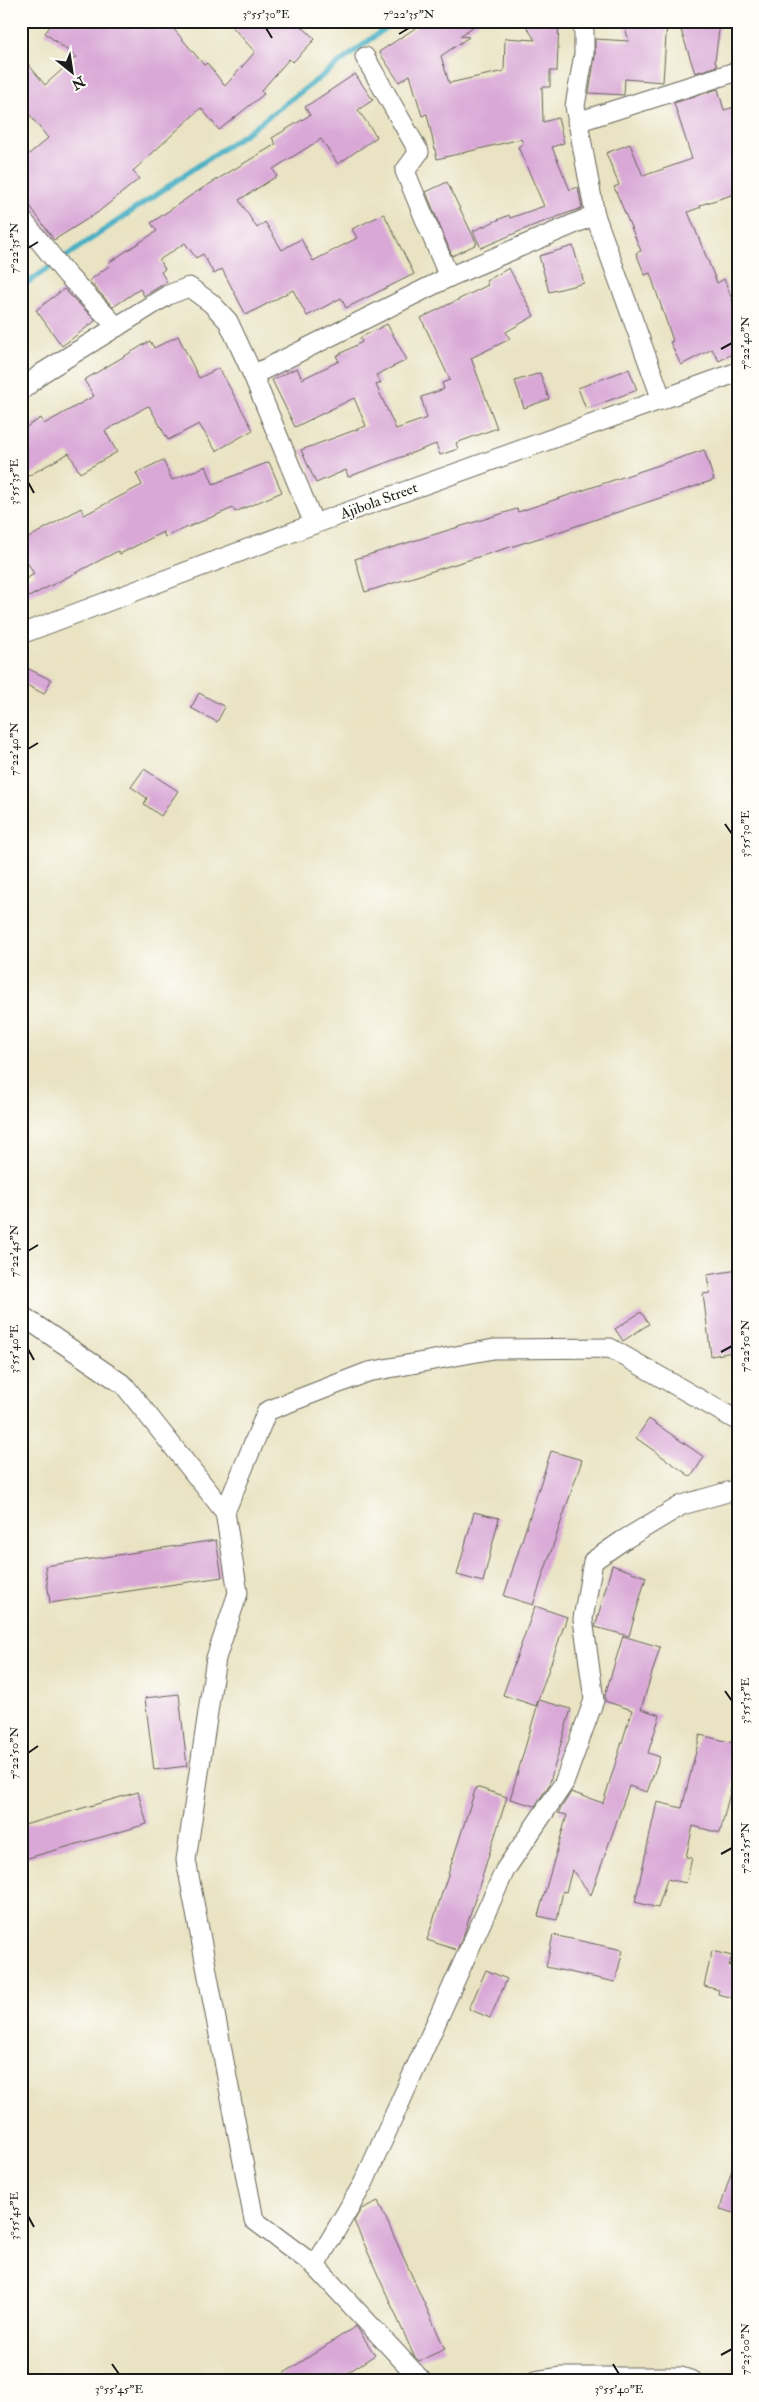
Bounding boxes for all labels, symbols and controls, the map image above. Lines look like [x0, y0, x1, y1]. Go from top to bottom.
text: 3°55'30"E [242, 7, 290, 22]
text: 7°22'35"N [384, 7, 435, 22]
north arrow [48, 48, 98, 98]
text: N [68, 72, 89, 94]
text: 7°22'35"N [7, 222, 22, 273]
text: 7°22'40"N [738, 316, 753, 370]
text: 3°55'35"E [7, 459, 22, 505]
street label: Ajibola Street [337, 478, 420, 524]
text: 7°22'40"N [7, 722, 22, 776]
text: 3°55'30"E [738, 810, 753, 858]
text: 7°22'45"N [7, 1224, 22, 1277]
text: 7°22'50"N [738, 1320, 753, 1372]
text: 3°55'40"E [7, 1324, 22, 1373]
text: 3°55'35"E [738, 1678, 753, 1724]
text: 7°22'50"N [7, 1727, 22, 1779]
text: 7°22'55"N [738, 1822, 753, 1874]
text: 3°55'45"E [7, 2192, 22, 2240]
text: 7°23'00"N [738, 2323, 753, 2375]
text: 3°55'45"E [95, 2382, 143, 2397]
text: 3°55'40"E [595, 2382, 644, 2397]

